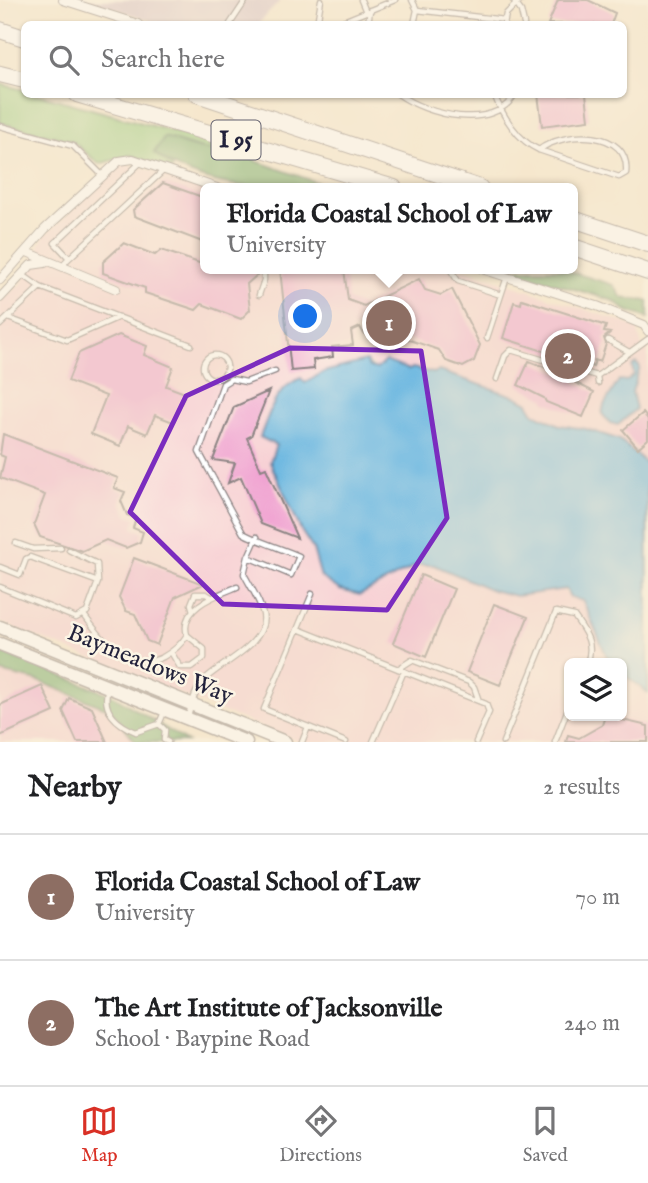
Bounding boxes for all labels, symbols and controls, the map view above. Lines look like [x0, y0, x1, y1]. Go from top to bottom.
search box [21, 21, 627, 98]
icon: search [45, 41, 83, 79]
text: Search here [101, 43, 225, 76]
road number: I 95 [212, 120, 260, 160]
popup [200, 183, 578, 274]
text: Florida Coastal School of Law [227, 198, 551, 231]
text: University [227, 231, 326, 260]
pin: 1 [366, 297, 412, 349]
your location [288, 299, 322, 333]
pin: 2 [545, 330, 591, 382]
street label: Baymeadows Way [63, 618, 238, 712]
map controls [564, 658, 627, 721]
button: layers [564, 658, 627, 721]
text: Nearby [28, 769, 121, 807]
text: 2 results [543, 773, 620, 802]
text: Florida Coastal School of Law [95, 866, 420, 899]
text: 1 [47, 883, 55, 912]
text: 70 m [575, 883, 620, 912]
text: University [95, 899, 195, 928]
text: The Art Institute of Jacksonville [95, 992, 443, 1025]
text: 2 [46, 1009, 56, 1038]
text: 240 m [564, 1009, 620, 1038]
text: School · Baypine Road [95, 1025, 310, 1054]
tab: Map [80, 1102, 118, 1168]
tab: Directions [279, 1102, 362, 1168]
tab: Saved [523, 1102, 568, 1168]

